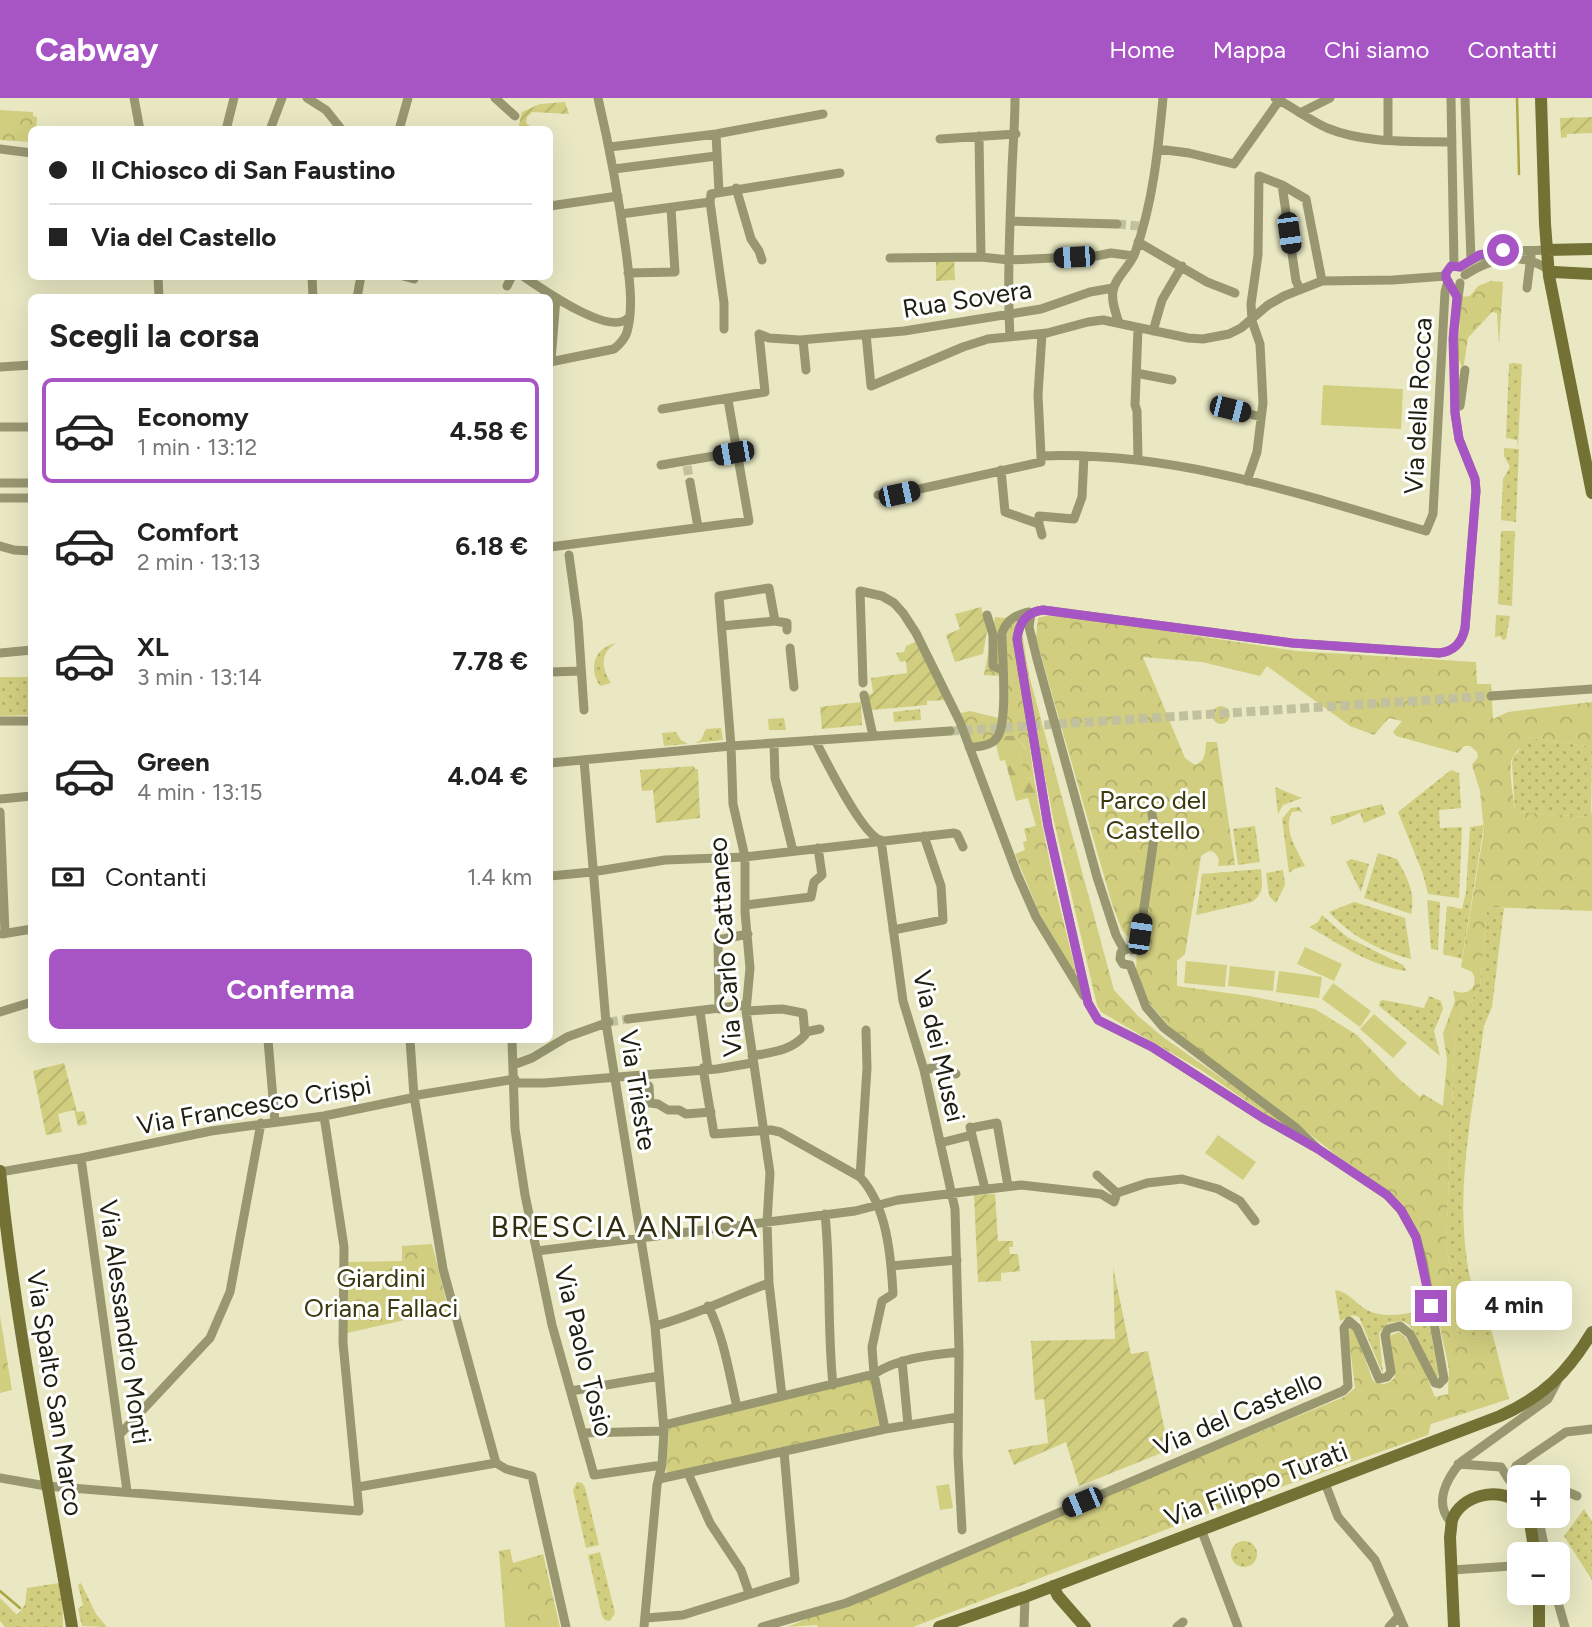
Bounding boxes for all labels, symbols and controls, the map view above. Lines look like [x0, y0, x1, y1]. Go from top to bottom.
text: Cabway [35, 30, 159, 69]
text: Home [1109, 35, 1175, 64]
text: Mappa [1213, 35, 1286, 64]
text: Chi siamo [1324, 35, 1429, 64]
text: Contatti [1467, 35, 1557, 64]
text: Il Chiosco di San Faustino [91, 154, 395, 186]
car [1276, 211, 1303, 255]
text: Via del Castello [91, 221, 276, 253]
route start [1487, 234, 1519, 266]
car [1053, 245, 1096, 269]
street label: Rua Sovera [900, 273, 1034, 325]
text: Scegli la corsa [49, 317, 259, 355]
street label: Via della Rocca [1397, 317, 1439, 495]
car [1208, 394, 1253, 424]
icon: car [53, 399, 116, 462]
text: Economy [137, 401, 249, 433]
text: 4.58 € [450, 415, 528, 447]
text: 1 min · 13:12 [137, 433, 257, 461]
car [711, 439, 756, 467]
car [877, 479, 922, 509]
icon: car [53, 514, 116, 577]
text: Comfort [137, 516, 239, 548]
text: 6.18 € [455, 530, 528, 562]
text: 2 min · 13:13 [137, 548, 260, 576]
icon: car [53, 629, 116, 692]
text: XL [137, 631, 169, 663]
text: 7.78 € [452, 645, 528, 677]
text: 3 min · 13:14 [137, 663, 262, 691]
icon: car [53, 744, 116, 807]
text: Green [137, 746, 210, 778]
text: 4.04 € [448, 760, 528, 792]
text: 4 min · 13:15 [137, 778, 262, 806]
park label: Parco del Castello [1099, 784, 1207, 846]
street label: Via Carlo Cattaneo [701, 836, 749, 1058]
icon: cash [49, 858, 87, 896]
text: Contanti [105, 861, 207, 893]
text: 1.4 km [467, 863, 532, 891]
car [1127, 912, 1154, 956]
button: Conferma [49, 949, 532, 1029]
street label: Via dei Musei [906, 967, 972, 1125]
street label: Via Trieste [613, 1027, 663, 1153]
street label: Via Francesco Crispi [134, 1069, 374, 1141]
street label: Via Alessandro Monti [92, 1198, 158, 1446]
district label: BRESCIA ANTICA [491, 1208, 759, 1245]
park label: Giardini Oriana Fallaci [304, 1262, 458, 1324]
street label: Via Paolo Tosio [547, 1262, 621, 1440]
street label: Via Spalto San Marco [20, 1268, 90, 1518]
callout: 4 min [1456, 1282, 1571, 1330]
route end [1415, 1290, 1447, 1322]
text: 4 min [1484, 1291, 1544, 1319]
street label: Via del Castello [1149, 1363, 1327, 1463]
street label: Via Filippo Turati [1160, 1434, 1352, 1534]
map controls [1507, 1465, 1570, 1605]
button: + [1507, 1465, 1570, 1528]
car [1059, 1484, 1106, 1520]
button: − [1507, 1542, 1570, 1605]

